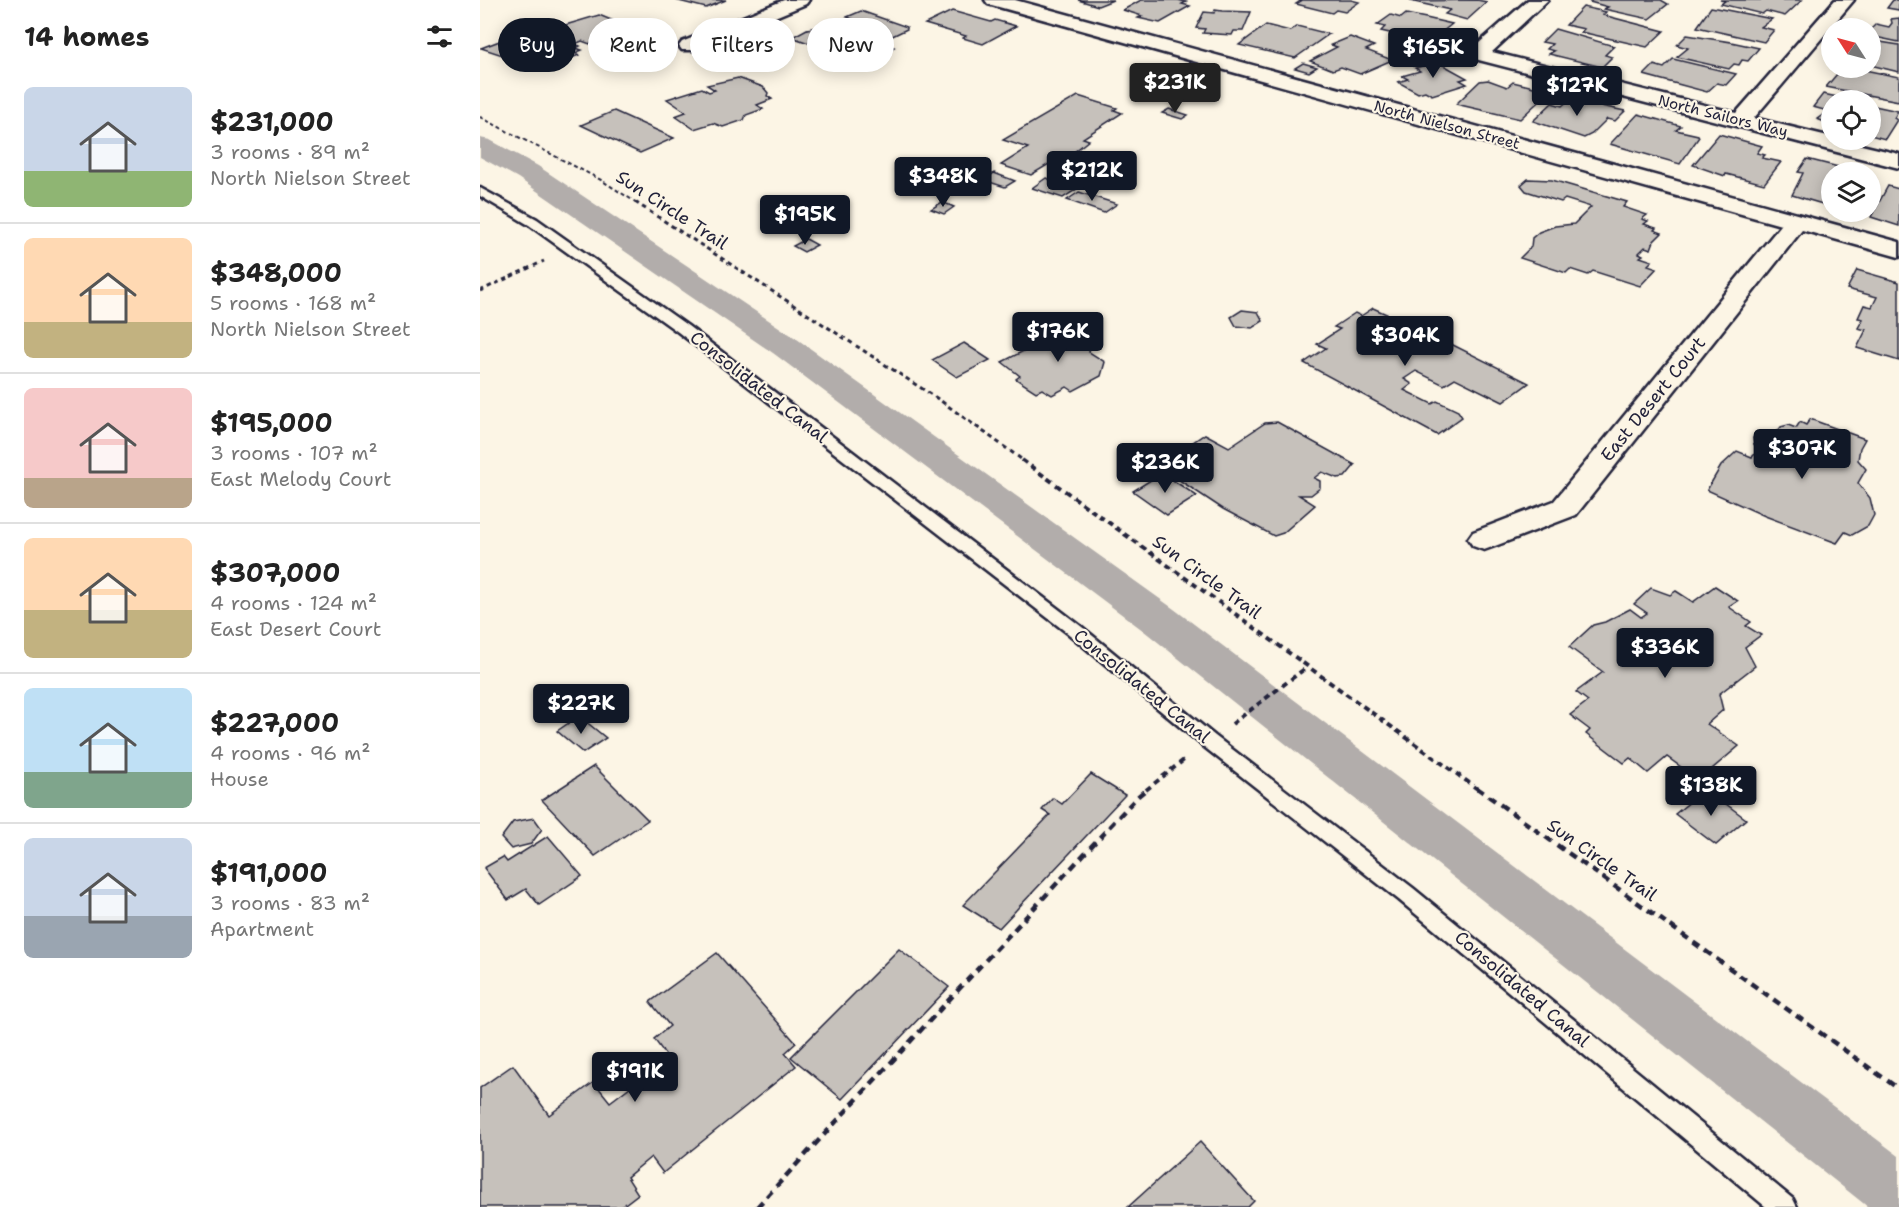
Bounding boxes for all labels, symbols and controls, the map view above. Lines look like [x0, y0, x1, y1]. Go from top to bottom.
chip: Buy [498, 18, 576, 72]
chip: Rent [588, 18, 678, 72]
chip: Filters [690, 18, 795, 72]
chip: New [807, 18, 894, 72]
north arrow [1821, 18, 1881, 78]
map controls [1821, 18, 1881, 222]
text: 14 homes [24, 19, 150, 54]
icon: filters [423, 20, 456, 53]
pin: $165K [1391, 28, 1475, 79]
text: $165K [1402, 34, 1464, 60]
pin: $231K [1133, 63, 1217, 114]
pin: $127K [1535, 66, 1619, 117]
text: $231K [1144, 69, 1206, 95]
text: $127K [1546, 72, 1608, 98]
street label: North Sailors Way [1656, 90, 1790, 142]
button: locate [1821, 90, 1881, 150]
street label: North Nielson Street [1372, 96, 1522, 154]
text: $231,000 [210, 104, 334, 139]
icon: home [72, 111, 144, 183]
text: 3 rooms · 89 m² [210, 139, 370, 165]
pin: $212K [1050, 151, 1134, 202]
pin: $348K [901, 157, 985, 208]
text: $212K [1061, 157, 1123, 183]
button: layers [1821, 162, 1881, 222]
text: $348K [909, 163, 977, 189]
text: North Nielson Street [210, 165, 411, 191]
street label: Sun Circle Trail [611, 165, 733, 255]
pin: $195K [763, 195, 847, 246]
text: $195K [774, 201, 836, 227]
text: $348,000 [210, 255, 342, 290]
icon: home [72, 262, 144, 334]
text: 5 rooms · 168 m² [210, 290, 376, 316]
pin: $176K [1016, 312, 1100, 363]
text: North Nielson Street [210, 316, 411, 342]
pin: $304K [1363, 316, 1447, 367]
text: $176K [1026, 318, 1090, 344]
text: $304K [1370, 322, 1440, 348]
street label: Consolidated Canal [685, 326, 833, 449]
street label: East Desert Court [1595, 331, 1711, 466]
text: $195,000 [210, 405, 333, 440]
icon: home [72, 412, 144, 484]
pin: $307K [1760, 429, 1844, 480]
text: $307K [1768, 435, 1836, 461]
text: 3 rooms · 107 m² [210, 440, 378, 466]
pin: $236K [1123, 443, 1207, 494]
text: $236K [1131, 449, 1199, 475]
text: East Melody Court [210, 466, 391, 492]
street label: Sun Circle Trail [1148, 529, 1267, 625]
text: $307,000 [210, 555, 340, 590]
icon: home [72, 562, 144, 634]
text: 4 rooms · 124 m² [210, 590, 377, 616]
text: East Desert Court [210, 616, 381, 642]
street label: Consolidated Canal [1069, 624, 1216, 749]
pin: $336K [1623, 628, 1707, 679]
text: $336K [1631, 634, 1699, 660]
pin: $227K [539, 684, 623, 735]
text: $227K [547, 690, 615, 716]
text: $227,000 [210, 705, 339, 740]
icon: home [72, 712, 144, 784]
text: 4 rooms · 96 m² [210, 740, 371, 766]
text: House [210, 766, 269, 792]
pin: $138K [1669, 766, 1753, 817]
text: $138K [1679, 772, 1743, 798]
street label: Sun Circle Trail [1542, 813, 1662, 907]
text: $191,000 [210, 855, 328, 890]
icon: home [72, 862, 144, 934]
text: 3 rooms · 83 m² [210, 890, 370, 916]
text: Apartment [210, 916, 314, 942]
street label: Consolidated Canal [1450, 926, 1595, 1053]
pin: $191K [593, 1052, 677, 1103]
text: $191K [606, 1058, 664, 1084]

